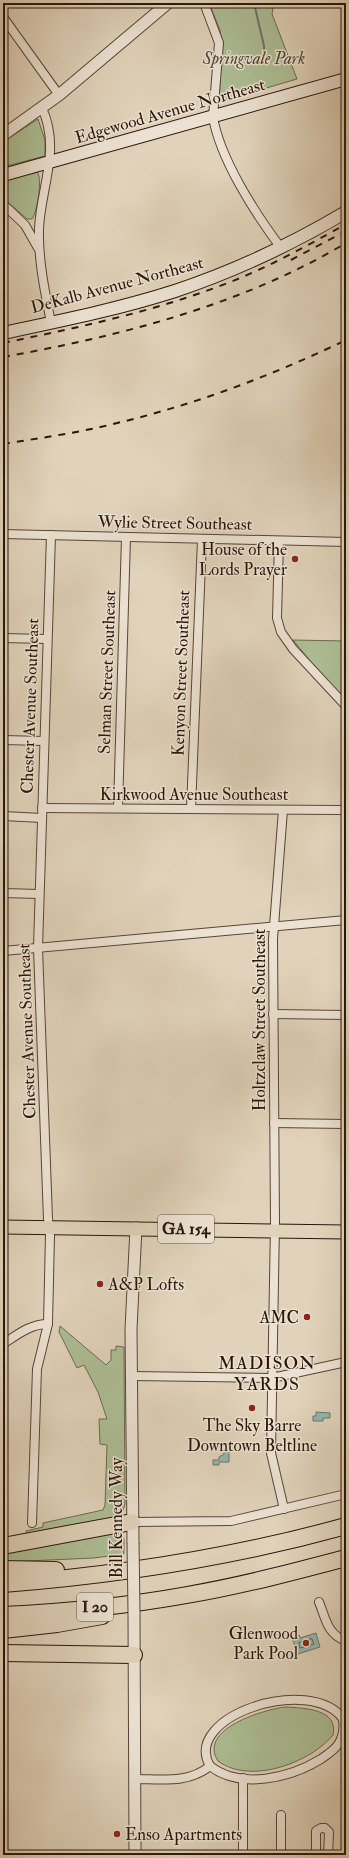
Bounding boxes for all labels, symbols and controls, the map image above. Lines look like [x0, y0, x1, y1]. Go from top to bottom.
park label: Springvale Park [202, 48, 305, 69]
street label: Edgewood Avenue Northeast [73, 74, 268, 148]
street label: DeKalb Avenue Northeast [28, 252, 206, 318]
street label: Wylie Street Southeast [97, 511, 253, 536]
place label: House of the Lords Prayer [199, 539, 288, 581]
marker: House of the Lords Prayer [290, 554, 300, 564]
street label: Selman Street Southeast [94, 589, 120, 754]
street label: Kenyon Street Southeast [168, 589, 195, 756]
street label: Chester Avenue Southeast [16, 617, 44, 794]
street label: Kirkwood Avenue Southeast [100, 784, 289, 805]
street label: Holtzclaw Street Southeast [249, 928, 270, 1111]
street label: Chester Avenue Southeast [13, 942, 41, 1119]
road number: GA 154 [158, 1215, 214, 1243]
place label: A&P Lofts [107, 1274, 184, 1295]
marker: A&P Lofts [95, 1279, 105, 1289]
place label: AMC [258, 1307, 299, 1328]
marker: AMC [302, 1312, 312, 1322]
district label: MADISON YARDS [218, 1352, 316, 1396]
marker: The Sky Barre Downtown Beltline [247, 1403, 257, 1413]
place label: The Sky Barre Downtown Beltline [187, 1415, 317, 1456]
street label: Bill Kennedy Way [106, 1457, 128, 1578]
road number: I 20 [77, 1593, 113, 1621]
place label: Glenwood Park Pool [229, 1623, 299, 1664]
marker: Glenwood Park Pool [301, 1638, 311, 1648]
place label: Enso Apartments [125, 1824, 242, 1846]
marker: Enso Apartments [112, 1829, 122, 1839]

